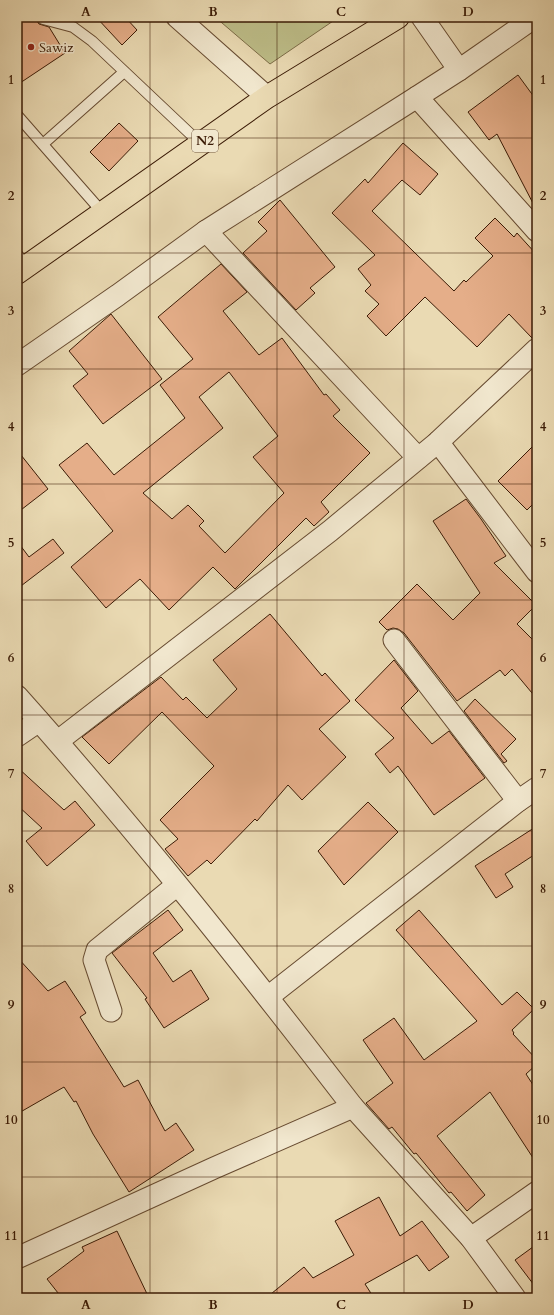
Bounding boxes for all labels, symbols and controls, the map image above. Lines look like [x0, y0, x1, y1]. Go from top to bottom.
text: A [81, 3, 91, 21]
text: B [208, 3, 218, 21]
text: C [336, 3, 346, 21]
text: D [462, 3, 474, 21]
place label: Sawiz [39, 38, 74, 57]
marker: Sawiz [26, 42, 36, 52]
text: 1 [8, 71, 14, 89]
text: 1 [540, 71, 546, 89]
road number: N2 [192, 130, 218, 152]
text: 2 [8, 187, 15, 205]
text: 2 [540, 187, 547, 205]
text: 3 [8, 302, 15, 320]
text: 3 [540, 302, 547, 320]
text: 4 [8, 418, 15, 436]
text: 4 [540, 418, 547, 436]
text: 5 [8, 534, 14, 552]
text: 5 [540, 534, 546, 552]
text: 6 [8, 649, 15, 667]
text: 6 [540, 649, 547, 667]
text: 7 [8, 765, 15, 783]
text: 7 [540, 765, 547, 783]
text: 8 [8, 880, 14, 898]
text: 8 [540, 880, 546, 898]
text: 9 [8, 996, 15, 1014]
text: 9 [540, 996, 547, 1014]
text: 10 [4, 1111, 18, 1129]
text: 10 [536, 1111, 550, 1129]
text: 11 [4, 1227, 18, 1245]
text: 11 [536, 1227, 550, 1245]
text: A [81, 1296, 91, 1314]
text: B [208, 1296, 218, 1314]
text: C [336, 1296, 346, 1314]
text: D [462, 1296, 474, 1314]

